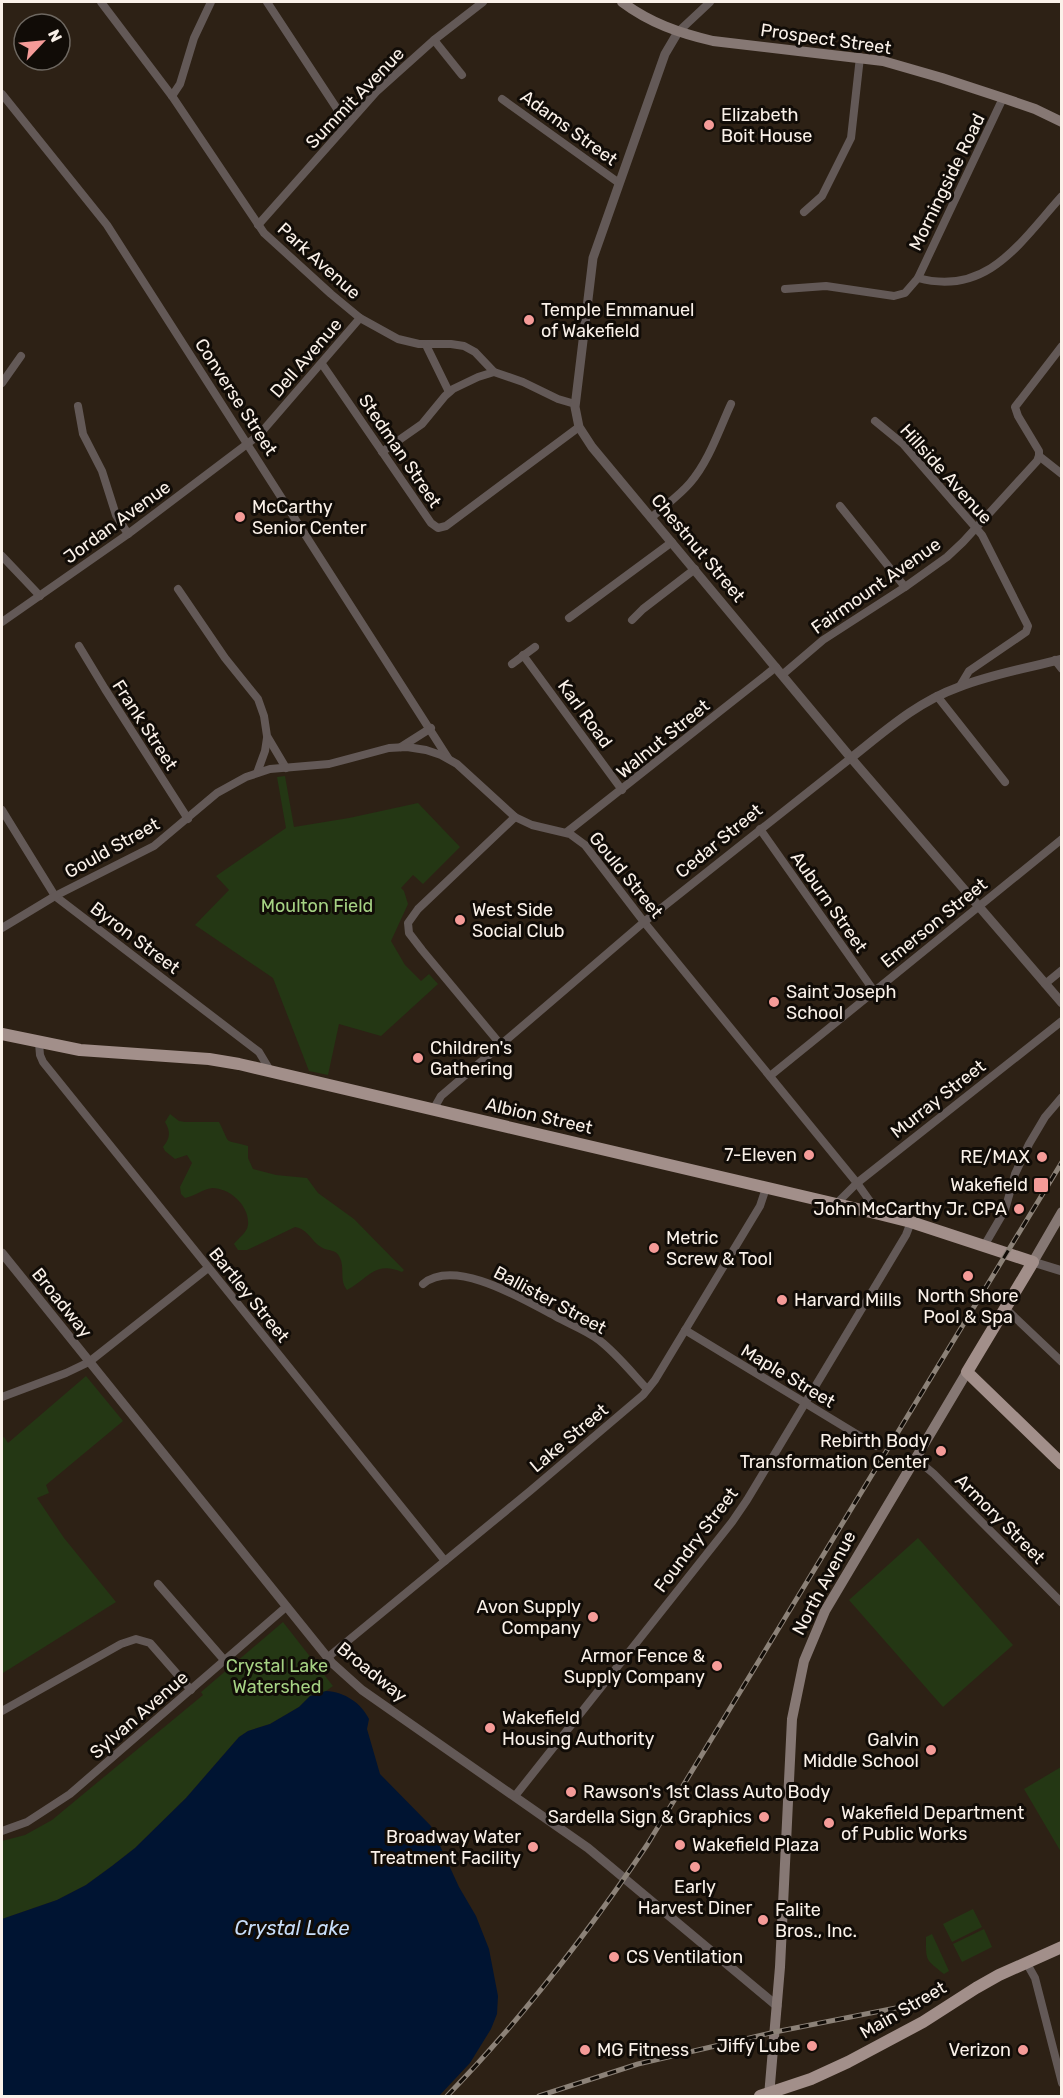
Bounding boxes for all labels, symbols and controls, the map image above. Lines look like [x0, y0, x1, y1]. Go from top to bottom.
north arrow [12, 12, 72, 72]
street label: Prospect Street [759, 19, 893, 59]
text: N [44, 26, 66, 45]
street label: Summit Avenue [301, 43, 409, 153]
street label: Adams Street [516, 86, 622, 170]
place label: Elizabeth Boit House [721, 104, 812, 147]
street label: Morningside Road [904, 110, 990, 254]
marker: Elizabeth Boit House [702, 118, 716, 132]
street label: Park Avenue [273, 218, 365, 304]
place label: Temple Emmanuel of Wakefield [541, 299, 694, 342]
marker: Temple Emmanuel of Wakefield [522, 313, 536, 327]
street label: Dell Avenue [265, 314, 347, 402]
street label: Converse Street [190, 334, 282, 460]
street label: Stedman Street [354, 390, 446, 512]
street label: Hillside Avenue [895, 419, 997, 529]
street label: Jordan Avenue [59, 476, 175, 568]
street label: Chestnut Street [646, 489, 750, 607]
place label: McCarthy Senior Center [252, 496, 367, 539]
marker: McCarthy Senior Center [233, 510, 247, 524]
street label: Fairmount Avenue [807, 533, 945, 639]
street label: Frank Street [108, 676, 182, 774]
street label: Karl Road [553, 676, 617, 752]
street label: Walnut Street [612, 695, 714, 783]
street label: Cedar Street [671, 799, 767, 883]
street label: Gould Street [61, 813, 163, 883]
street label: Gould Street [584, 827, 668, 923]
street label: Auburn Street [786, 847, 872, 957]
street label: Emerson Street [876, 873, 992, 973]
park label: Moulton Field [261, 895, 373, 917]
street label: Byron Street [86, 897, 184, 979]
place label: West Side Social Club [472, 899, 564, 942]
marker: West Side Social Club [453, 913, 467, 927]
place label: Saint Joseph School [786, 981, 896, 1024]
marker: Saint Joseph School [767, 995, 781, 1009]
place label: Children's Gathering [430, 1037, 513, 1080]
marker: Children's Gathering [411, 1051, 425, 1065]
street label: Murray Street [886, 1055, 990, 1143]
street label: Albion Street [483, 1093, 595, 1139]
place label: 7-Eleven [724, 1144, 797, 1166]
place label: RE/MAX [960, 1146, 1030, 1168]
marker: 7-Eleven [802, 1148, 816, 1162]
marker: RE/MAX [1035, 1150, 1049, 1164]
place label: Wakefield [950, 1174, 1028, 1196]
marker: Wakefield [1032, 1176, 1050, 1194]
place label: John McCarthy Jr. CPA [813, 1198, 1007, 1220]
marker: John McCarthy Jr. CPA [1012, 1202, 1026, 1216]
place label: Metric Screw & Tool [666, 1227, 772, 1270]
marker: Metric Screw & Tool [647, 1241, 661, 1255]
street label: Bartley Street [204, 1243, 294, 1347]
street label: Ballister Street [490, 1261, 610, 1339]
street label: Broadway [27, 1264, 97, 1342]
marker: North Shore Pool & Spa [961, 1269, 975, 1283]
place label: North Shore Pool & Spa [917, 1285, 1019, 1328]
place label: Harvard Mills [794, 1289, 902, 1311]
marker: Harvard Mills [775, 1293, 789, 1307]
street label: Maple Street [737, 1339, 839, 1413]
street label: Lake Street [525, 1399, 613, 1477]
place label: Rebirth Body Transformation Center [740, 1430, 929, 1473]
marker: Rebirth Body Transformation Center [934, 1444, 948, 1458]
street label: Armory Street [951, 1470, 1049, 1568]
street label: Foundry Street [649, 1483, 743, 1597]
street label: North Avenue [787, 1527, 861, 1639]
place label: Avon Supply Company [476, 1596, 581, 1639]
marker: Avon Supply Company [586, 1610, 600, 1624]
street label: Broadway [333, 1637, 411, 1707]
place label: Armor Fence & Supply Company [564, 1645, 706, 1688]
park label: Crystal Lake Watershed [226, 1655, 328, 1698]
marker: Armor Fence & Supply Company [710, 1659, 724, 1673]
street label: Sylvan Avenue [85, 1666, 193, 1764]
place label: Wakefield Housing Authority [502, 1707, 654, 1750]
marker: Wakefield Housing Authority [483, 1721, 497, 1735]
place label: Galvin Middle School [803, 1729, 919, 1772]
marker: Galvin Middle School [924, 1743, 938, 1757]
place label: Rawson's 1st Class Auto Body [583, 1781, 830, 1803]
marker: Rawson's 1st Class Auto Body [564, 1785, 578, 1799]
place label: Wakefield Department of Public Works [841, 1802, 1024, 1845]
place label: Sardella Sign & Graphics [548, 1806, 752, 1828]
marker: Sardella Sign & Graphics [757, 1810, 771, 1824]
marker: Wakefield Department of Public Works [822, 1816, 836, 1830]
place label: Broadway Water Treatment Facility [370, 1826, 521, 1869]
place label: Wakefield Plaza [692, 1834, 819, 1856]
marker: Wakefield Plaza [673, 1838, 687, 1852]
marker: Broadway Water Treatment Facility [526, 1840, 540, 1854]
marker: Early Harvest Diner [688, 1860, 702, 1874]
place label: Early Harvest Diner [638, 1876, 752, 1919]
place label: Falite Bros., Inc. [775, 1899, 857, 1942]
marker: Falite Bros., Inc. [756, 1913, 770, 1927]
water label: Crystal Lake [235, 1916, 350, 1940]
place label: CS Ventilation [626, 1946, 743, 1968]
marker: CS Ventilation [607, 1950, 621, 1964]
street label: Main Street [856, 1976, 950, 2044]
place label: Jiffy Lube [716, 2035, 800, 2057]
place label: MG Fitness [597, 2039, 689, 2061]
marker: Jiffy Lube [805, 2039, 819, 2053]
place label: Verizon [949, 2039, 1011, 2061]
marker: MG Fitness [578, 2043, 592, 2057]
marker: Verizon [1016, 2043, 1030, 2057]

